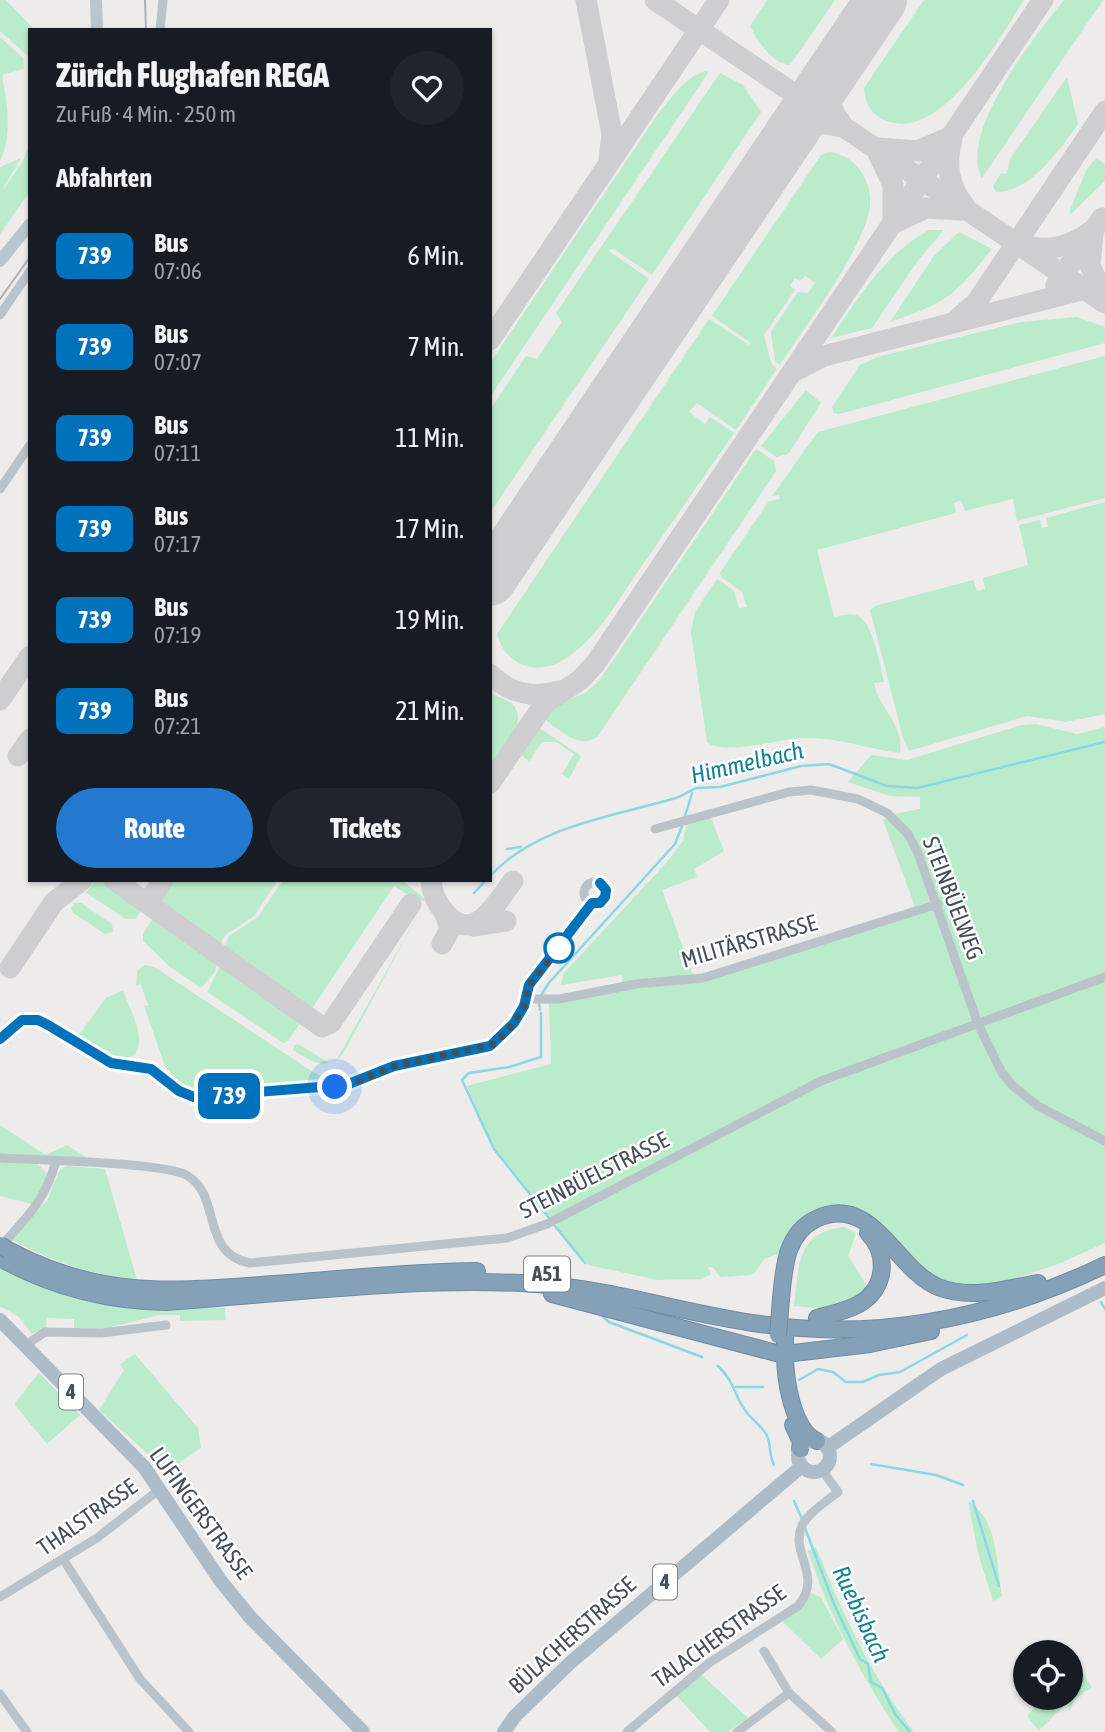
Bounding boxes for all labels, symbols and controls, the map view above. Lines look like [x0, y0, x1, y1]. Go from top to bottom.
button: heart [390, 51, 464, 125]
text: Zürich Flughafen REGA [56, 56, 329, 94]
text: Zu Fuß · 4 Min. · 250 m [56, 101, 236, 127]
text: Abfahrten [56, 163, 152, 193]
text: Bus [154, 228, 188, 258]
text: 6 Min. [408, 241, 464, 271]
text: 739 [78, 242, 111, 269]
text: 07:06 [154, 258, 202, 284]
text: Bus [154, 319, 188, 349]
text: 7 Min. [408, 332, 464, 362]
text: 739 [78, 333, 111, 360]
text: 07:07 [154, 349, 202, 375]
text: Bus [154, 410, 188, 440]
text: 11 Min. [395, 423, 464, 453]
text: 739 [78, 424, 111, 451]
text: 07:11 [154, 440, 201, 466]
text: Bus [154, 501, 188, 531]
text: 17 Min. [395, 514, 464, 544]
text: 739 [78, 515, 111, 542]
text: 07:17 [154, 531, 201, 557]
text: Bus [154, 592, 188, 622]
text: 19 Min. [395, 605, 464, 635]
text: 739 [78, 606, 111, 633]
text: 07:19 [154, 622, 201, 648]
text: Bus [154, 683, 188, 713]
text: 21 Min. [395, 696, 464, 726]
text: 739 [78, 697, 111, 724]
text: 07:21 [154, 713, 201, 739]
water label: Himmelbach [688, 736, 806, 789]
button: Route [56, 788, 253, 868]
button: Tickets [267, 788, 464, 868]
street label: STEINBÜELWEG [918, 833, 988, 963]
street label: MILITÄRSTRASSE [678, 909, 820, 973]
unlabelled marker [544, 933, 574, 963]
your location [317, 1069, 352, 1104]
line badge: 739 [189, 1073, 269, 1119]
text: 739 [212, 1082, 246, 1109]
street label: STEINBÜELSTRASSE [515, 1126, 673, 1224]
road number: A51 [524, 1256, 570, 1292]
road number: 4 [59, 1374, 83, 1410]
street label: LUFINGERSTRASSE [145, 1442, 258, 1584]
street label: THALSTRASSE [32, 1473, 142, 1561]
water label: Ruebisbach [827, 1561, 896, 1666]
road number: 4 [653, 1564, 677, 1600]
street label: BÜLACHERSTRASSE [503, 1571, 641, 1699]
street label: TALACHERSTRASSE [648, 1579, 790, 1693]
map controls [1013, 1640, 1083, 1710]
button: locate [1013, 1640, 1083, 1710]

